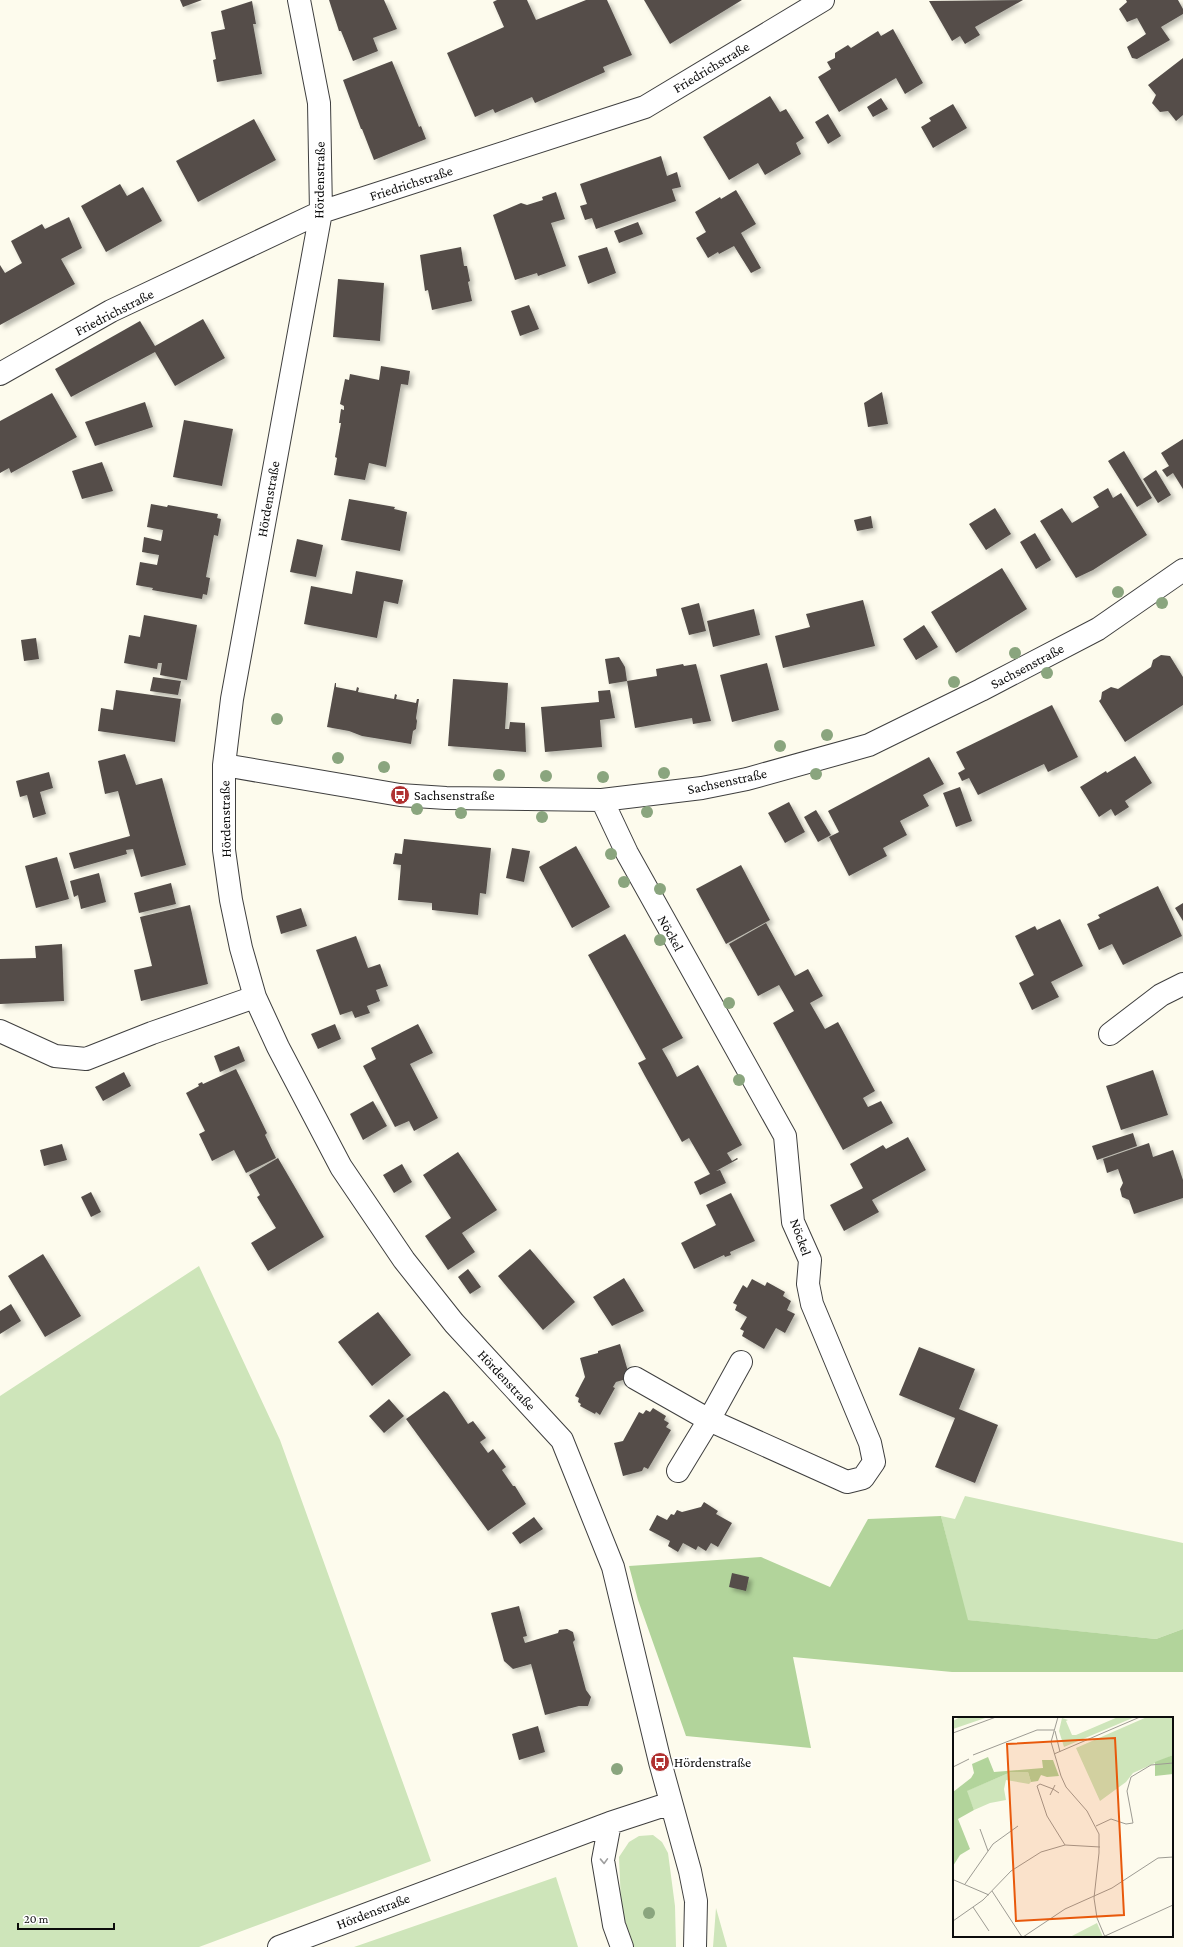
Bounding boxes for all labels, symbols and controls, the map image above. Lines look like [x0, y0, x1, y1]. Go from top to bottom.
street label: Friedrichstraße [670, 38, 752, 96]
street label: Hördenstraße [310, 141, 328, 219]
street label: Friedrichstraße [368, 162, 454, 204]
street label: Friedrichstraße [72, 285, 156, 339]
street label: Hördenstraße [253, 460, 283, 538]
street label: Sachsenstraße [988, 640, 1066, 692]
street label: Sachsenstraße [686, 765, 768, 797]
street label: Hördenstraße [216, 780, 234, 858]
bus stop icon: Sachsenstraße [389, 784, 411, 806]
place label: Sachsenstraße [414, 787, 495, 803]
street label: Nöckel [655, 912, 687, 954]
street label: Nöckel [787, 1216, 815, 1258]
street label: Hördenstraße [475, 1346, 539, 1414]
inset map [953, 1717, 1173, 1937]
bus stop icon: Hördenstraße [649, 1751, 671, 1773]
place label: Hördenstraße [674, 1754, 751, 1770]
one-way arrow [600, 1858, 608, 1864]
street label: Hördenstraße [334, 1890, 412, 1932]
scale bar [18, 1905, 114, 1931]
text: 20 m [24, 1912, 49, 1926]

